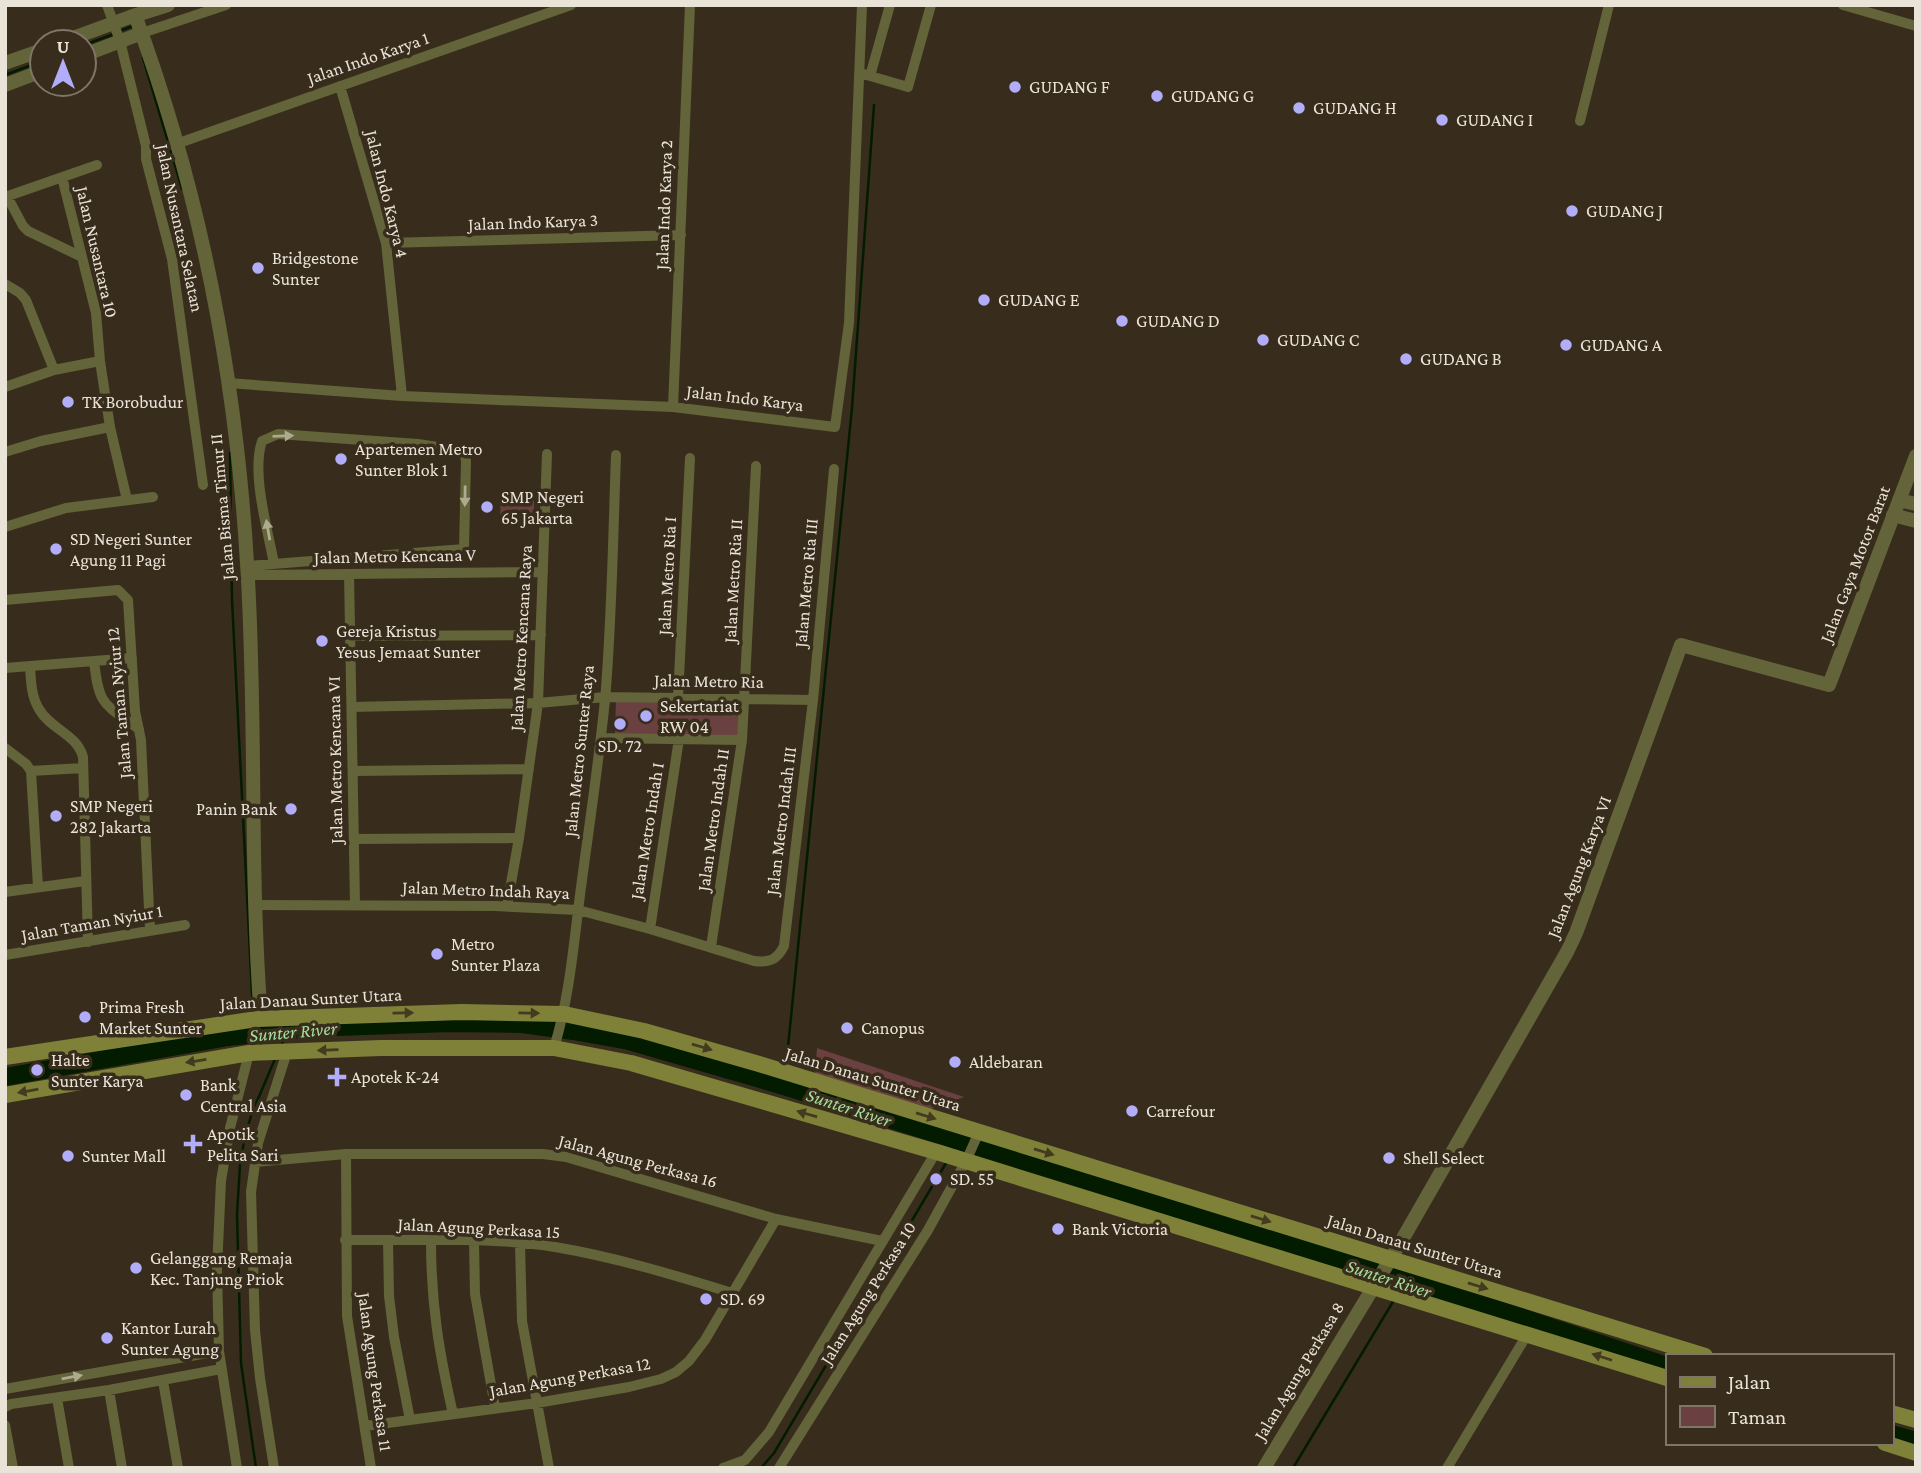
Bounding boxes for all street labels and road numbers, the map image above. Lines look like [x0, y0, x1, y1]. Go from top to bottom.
street label: Jalan Indo Karya 1 [303, 28, 432, 89]
street label: Jalan Indo Karya 4 [361, 126, 413, 260]
street label: Jalan Nusantara Selatan [152, 140, 208, 314]
street label: Jalan Indo Karya 2 [652, 140, 676, 272]
street label: Jalan Nusantara 10 [72, 182, 122, 320]
street label: Jalan Indo Karya 3 [466, 210, 598, 234]
street label: Jalan Indo Karya [683, 381, 805, 415]
street label: Jalan Bisma Timur II [206, 433, 239, 583]
street label: Jalan Gaya Motor Barat [1815, 482, 1894, 647]
street label: Jalan Metro Ria I [654, 516, 680, 638]
street label: Jalan Metro Ria II [720, 518, 746, 646]
street label: Jalan Metro Ria III [790, 518, 822, 650]
street label: Jalan Metro Kencana Raya [506, 544, 536, 734]
street label: Jalan Metro Kencana V [312, 545, 477, 567]
street label: Jalan Taman Nyiur 12 [102, 627, 136, 781]
street label: Jalan Metro Sunter Raya [560, 664, 598, 840]
street label: Jalan Metro Ria [652, 670, 764, 692]
street label: Jalan Metro Kencana VI [324, 676, 346, 846]
street label: Jalan Metro Indah III [762, 746, 800, 898]
street label: Jalan Metro Indah II [693, 747, 733, 895]
street label: Jalan Metro Indah I [626, 761, 668, 903]
street label: Jalan Agung Karya VI [1542, 793, 1615, 943]
street label: Jalan Metro Indah Raya [400, 877, 570, 903]
street label: Jalan Taman Nyiur 1 [18, 901, 164, 946]
street label: Jalan Danau Sunter Utara [217, 984, 403, 1014]
street label: Jalan Danau Sunter Utara [781, 1042, 963, 1115]
street label: Jalan Agung Perkasa 16 [555, 1130, 720, 1192]
street label: Jalan Danau Sunter Utara [1323, 1209, 1505, 1282]
street label: Jalan Agung Perkasa 15 [395, 1214, 561, 1242]
street label: Jalan Agung Perkasa 10 [815, 1218, 920, 1370]
street label: Jalan Agung Perkasa 11 [354, 1289, 396, 1453]
street label: Jalan Agung Perkasa 8 [1249, 1298, 1348, 1446]
street label: Jalan Agung Perkasa 12 [486, 1353, 652, 1401]

